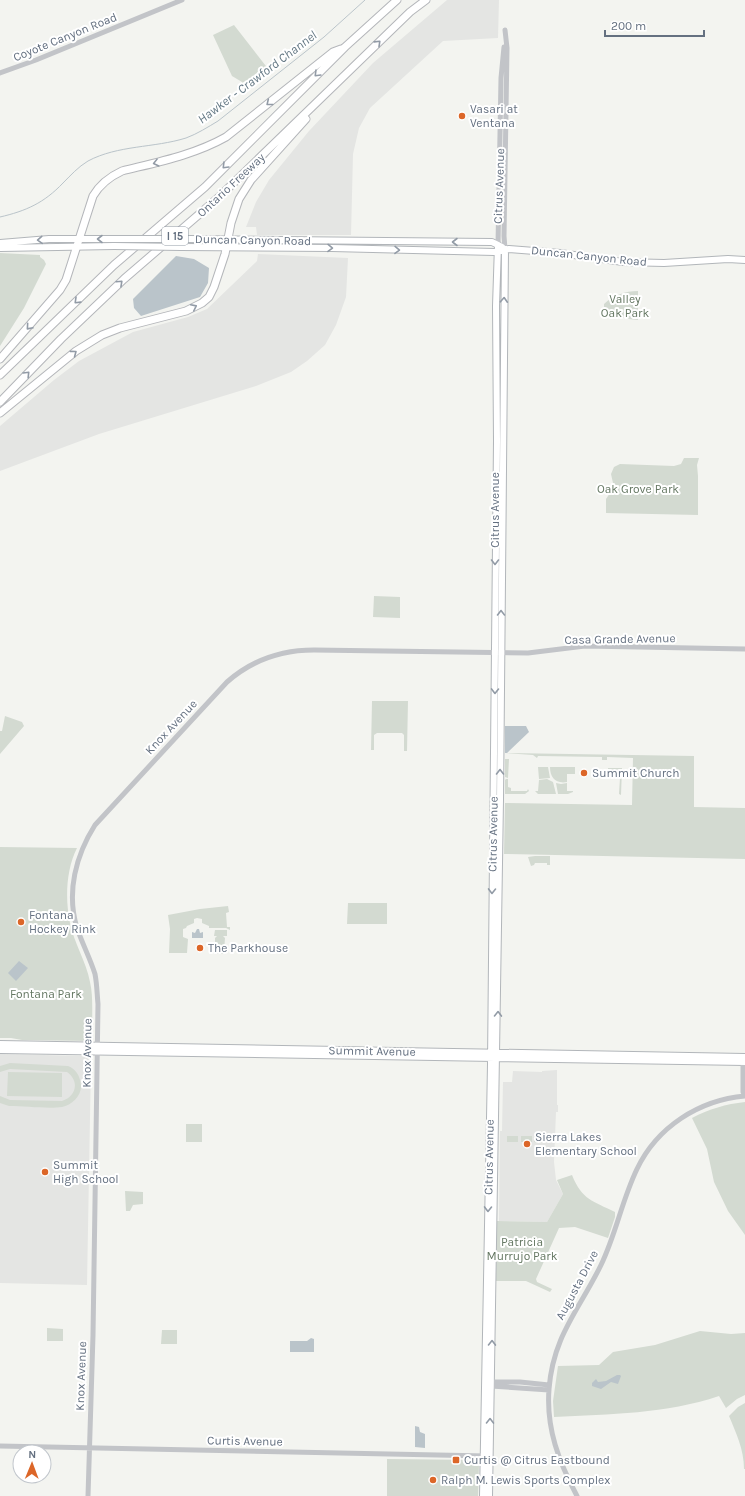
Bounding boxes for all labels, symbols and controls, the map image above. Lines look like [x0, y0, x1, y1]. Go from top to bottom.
street label: Coyote Canyon Road [11, 10, 119, 64]
scale bar [605, 12, 704, 38]
text: 200 m [611, 19, 646, 33]
water label: Hawker - Crawford Channel [195, 27, 319, 127]
one-way arrow [373, 40, 381, 48]
one-way arrow [314, 69, 322, 77]
one-way arrow [266, 99, 274, 106]
place label: Vasari at Ventana [470, 102, 518, 130]
marker: Vasari at Ventana [457, 111, 467, 121]
street label: Citrus Avenue [491, 148, 507, 224]
street label: Ontario Freeway [194, 150, 268, 220]
one-way arrow [152, 158, 159, 167]
one-way arrow [222, 161, 230, 169]
road number: I 15 [162, 227, 188, 245]
street label: Duncan Canyon Road [195, 232, 311, 248]
one-way arrow [37, 235, 43, 244]
one-way arrow [97, 235, 103, 243]
one-way arrow [452, 238, 458, 246]
street label: Duncan Canyon Road [530, 243, 648, 269]
one-way arrow [327, 244, 333, 252]
one-way arrow [394, 245, 400, 254]
one-way arrow [115, 280, 123, 288]
park label: Valley Oak Park [601, 292, 649, 320]
one-way arrow [75, 296, 82, 303]
one-way arrow [499, 297, 508, 303]
one-way arrow [190, 304, 197, 312]
one-way arrow [27, 322, 34, 330]
one-way arrow [69, 351, 76, 358]
one-way arrow [22, 371, 30, 379]
street label: Citrus Avenue [488, 472, 502, 548]
park label: Oak Grove Park [597, 482, 679, 496]
one-way arrow [491, 559, 499, 565]
one-way arrow [497, 610, 505, 616]
street label: Casa Grande Avenue [564, 631, 676, 647]
one-way arrow [491, 688, 499, 694]
street label: Knox Avenue [142, 697, 200, 757]
place label: Summit Church [592, 766, 680, 780]
marker: Summit Church [579, 768, 589, 778]
one-way arrow [496, 769, 504, 775]
street label: Citrus Avenue [485, 796, 501, 872]
one-way arrow [488, 888, 497, 894]
place label: Fontana Hockey Rink [29, 908, 96, 936]
marker: Fontana Hockey Rink [16, 917, 26, 927]
place label: The Parkhouse [208, 941, 288, 955]
marker: The Parkhouse [195, 943, 205, 953]
park label: Fontana Park [10, 987, 82, 1001]
one-way arrow [494, 1011, 502, 1017]
street label: Knox Avenue [79, 1018, 95, 1088]
street label: Summit Avenue [328, 1043, 416, 1059]
street label: Citrus Avenue [481, 1119, 497, 1195]
place label: Sierra Lakes Elementary School [535, 1130, 637, 1158]
marker: Sierra Lakes Elementary School [522, 1139, 532, 1149]
place label: Summit High School [53, 1158, 119, 1186]
marker: Summit High School [40, 1167, 50, 1177]
one-way arrow [484, 1206, 492, 1212]
park label: Patricia Murrujo Park [487, 1235, 558, 1263]
street label: Augusta Drive [553, 1248, 601, 1322]
one-way arrow [488, 1340, 496, 1346]
street label: Knox Avenue [73, 1341, 89, 1411]
one-way arrow [486, 1418, 495, 1424]
street label: Curtis Avenue [207, 1433, 283, 1449]
north arrow [12, 1444, 52, 1484]
text: N [28, 1448, 36, 1461]
place label: Curtis @ Citrus Eastbound [464, 1453, 610, 1467]
marker: Curtis @ Citrus Eastbound [451, 1455, 461, 1465]
place label: Ralph M. Lewis Sports Complex [441, 1473, 610, 1487]
marker: Ralph M. Lewis Sports Complex [428, 1475, 438, 1485]

